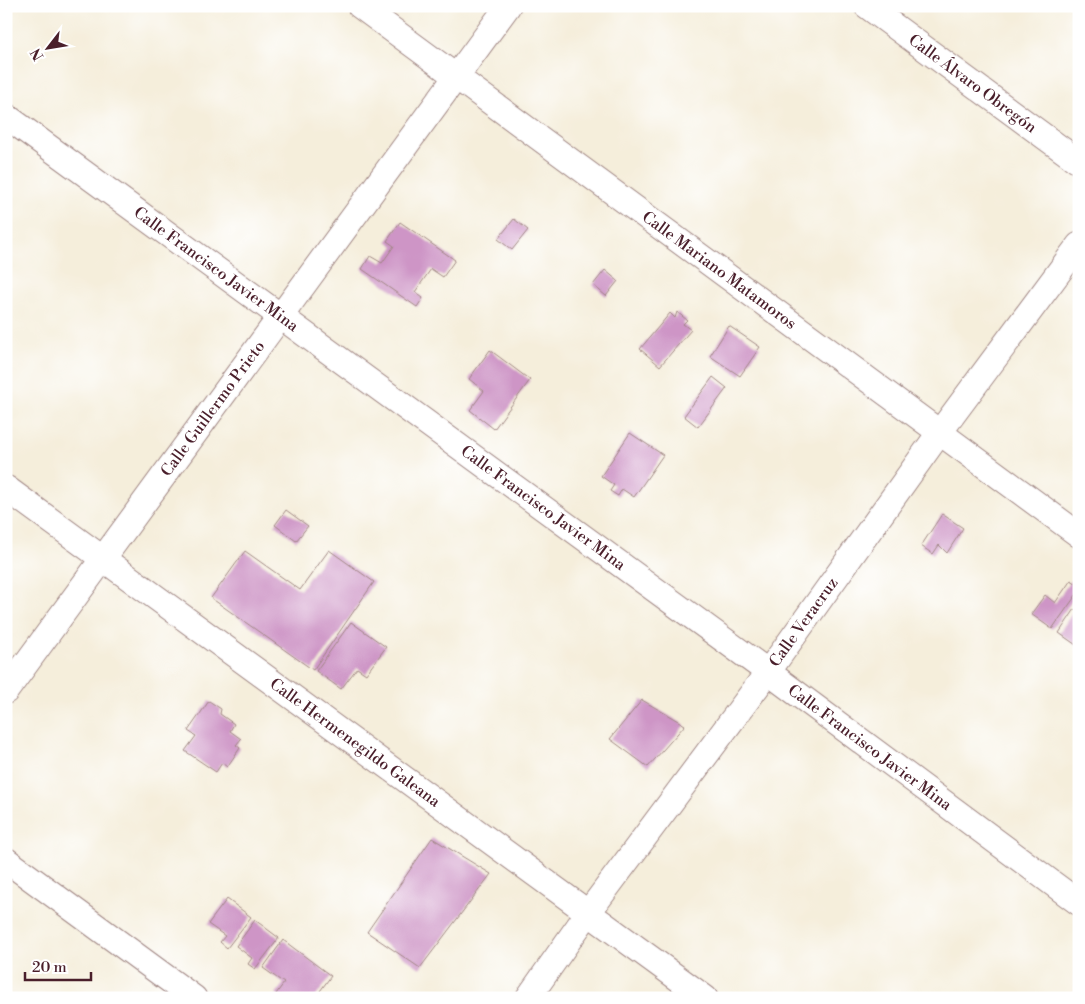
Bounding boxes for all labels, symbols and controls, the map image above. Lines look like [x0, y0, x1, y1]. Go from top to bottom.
north arrow [22, 22, 72, 72]
street label: Calle Álvaro Obregón [904, 30, 1041, 138]
text: N [27, 45, 48, 64]
street label: Calle Francisco Javier Mina [130, 203, 303, 337]
street label: Calle Mariano Matamoros [638, 207, 800, 334]
street label: Calle Guillermo Prieto [157, 337, 269, 481]
street label: Calle Francisco Javier Mina [457, 441, 630, 575]
street label: Calle Veracruz [765, 574, 842, 671]
street label: Calle Hermenegildo Galeana [266, 674, 445, 812]
street label: Calle Francisco Javier Mina [784, 680, 956, 815]
scale bar [25, 949, 91, 981]
text: 20 m [32, 958, 67, 977]

